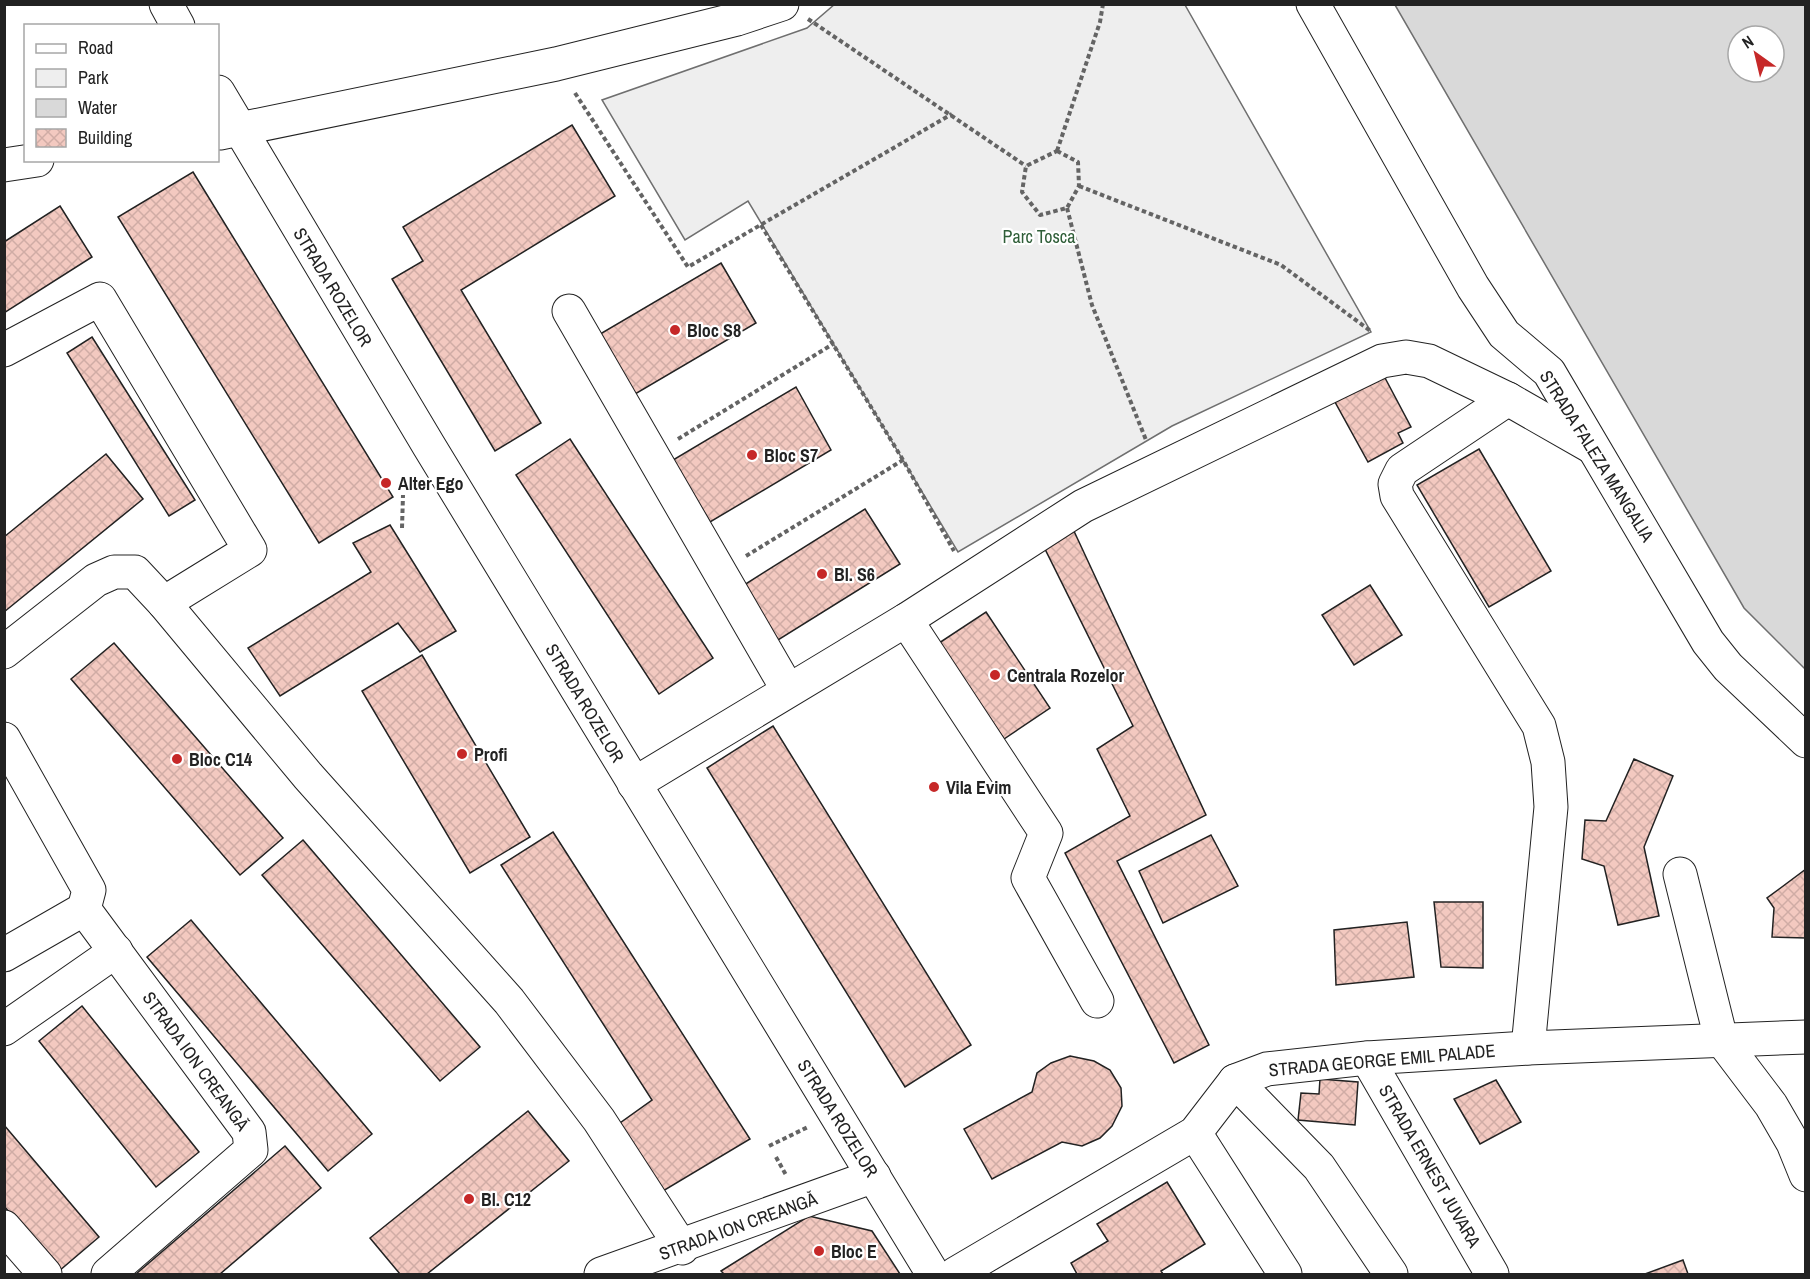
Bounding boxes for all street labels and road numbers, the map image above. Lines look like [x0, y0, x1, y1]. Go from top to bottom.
street label: STRADA ROZELOR [288, 223, 379, 351]
street label: STRADA FALEZA MANGALIA [1534, 366, 1660, 547]
street label: STRADA ROZELOR [540, 639, 631, 767]
street label: STRADA ION CREANGĂ [137, 986, 255, 1136]
street label: STRADA GEORGE EMIL PALADE [1268, 1038, 1496, 1082]
street label: STRADA ROZELOR [792, 1054, 884, 1182]
street label: STRADA ERNEST JUVARA [1373, 1080, 1487, 1252]
street label: STRADA ION CREANGĂ [655, 1186, 821, 1266]

